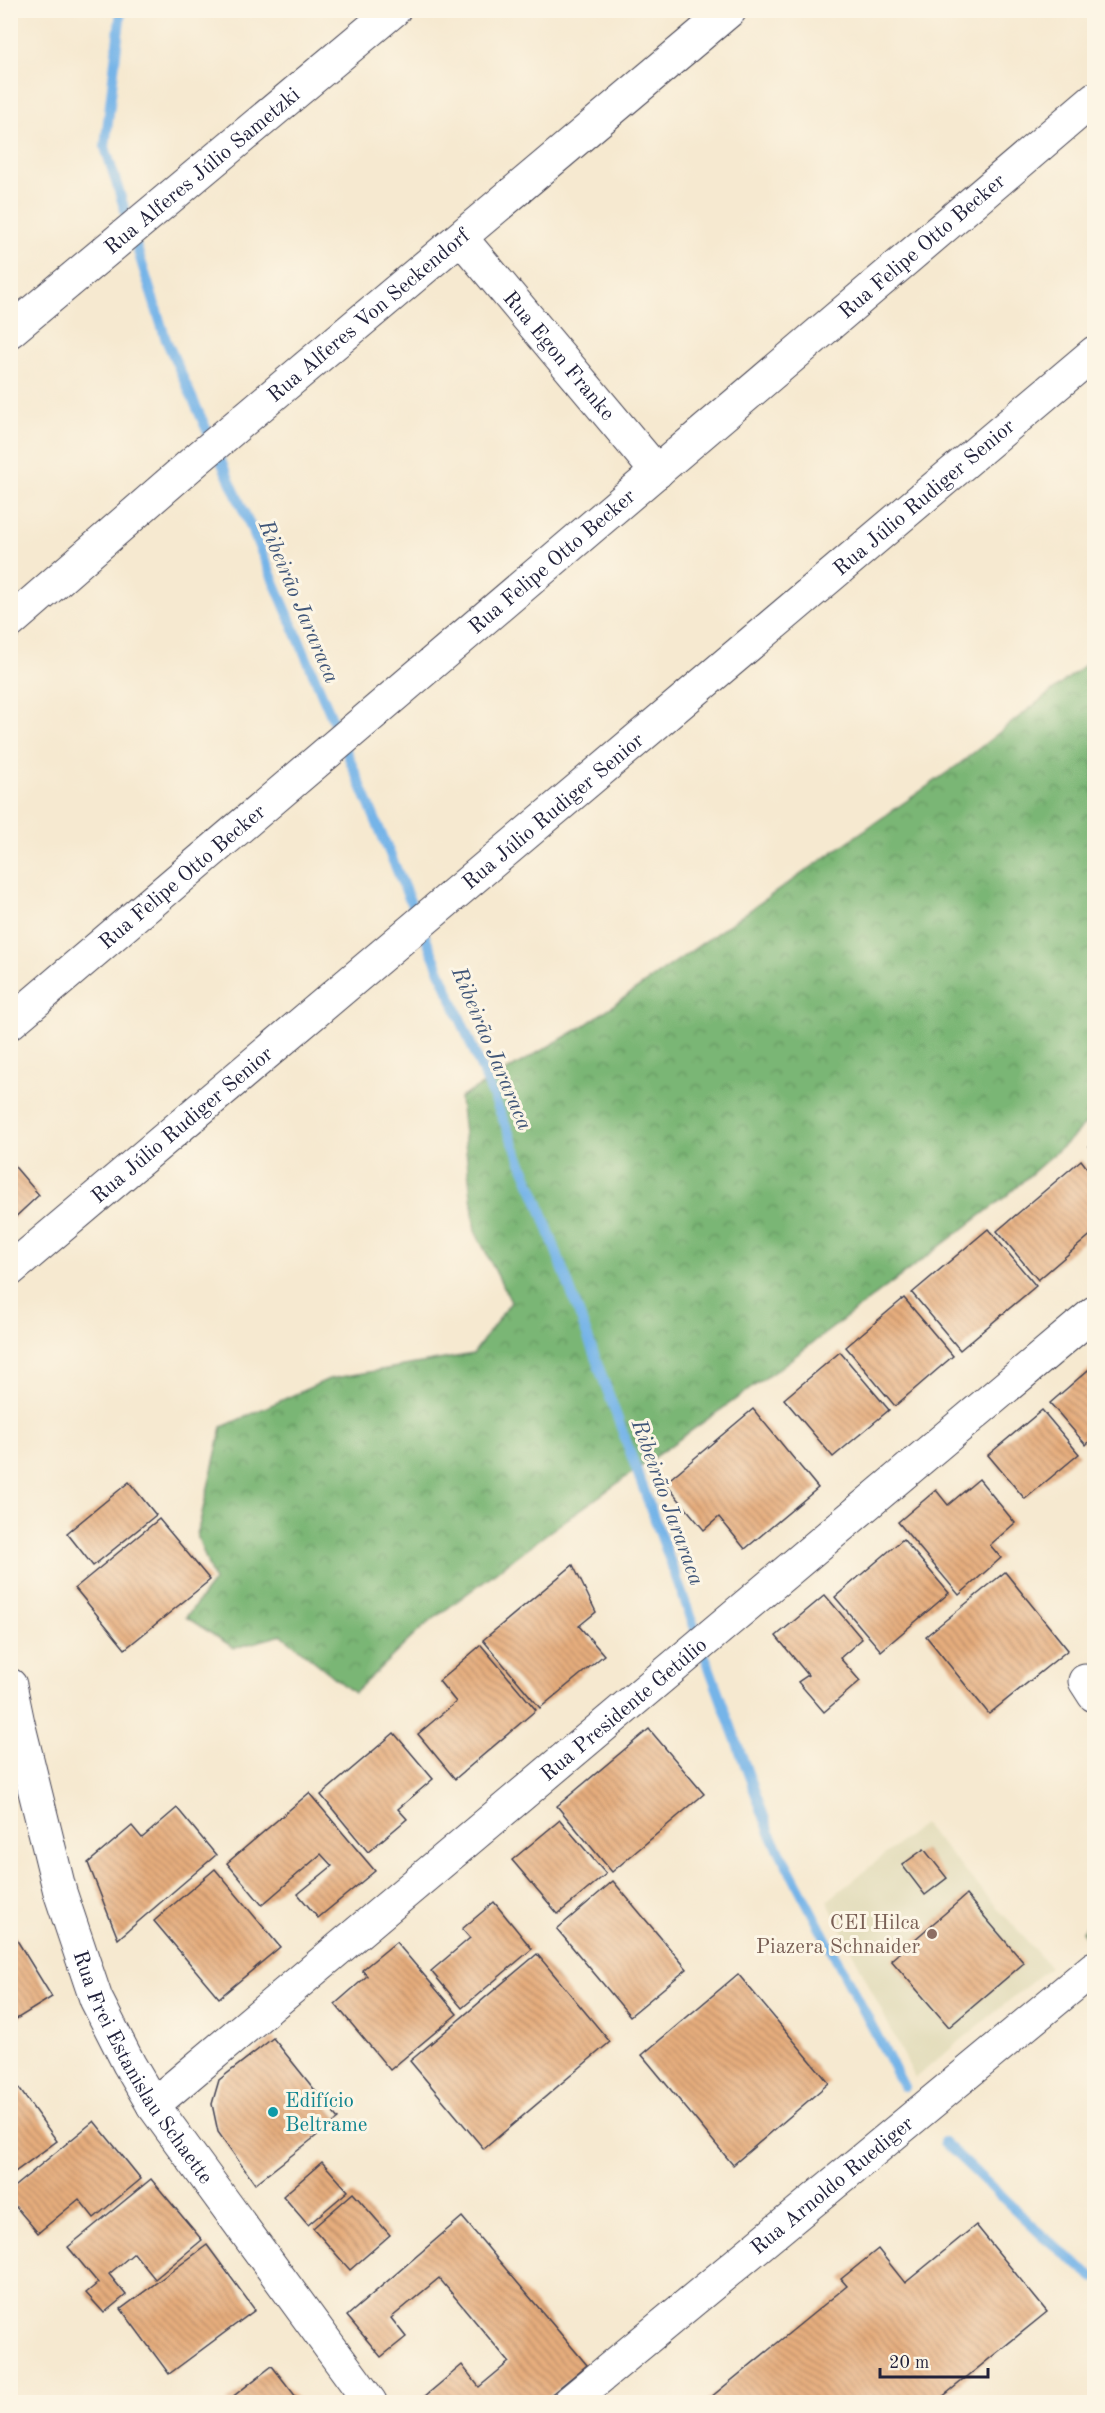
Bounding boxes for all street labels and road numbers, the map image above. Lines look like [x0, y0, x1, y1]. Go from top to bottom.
street label: Rua Alferes Júlio Sametzki [101, 84, 304, 259]
street label: Rua Felipe Otto Becker [836, 170, 1010, 323]
street label: Rua Alferes Von Seckendorf [264, 225, 475, 407]
street label: Rua Egon Franke [498, 288, 618, 425]
street label: Rua Júlio Rudiger Senior [830, 416, 1020, 580]
street label: Rua Felipe Otto Becker [466, 486, 640, 639]
street label: Rua Júlio Rudiger Senior [459, 729, 649, 894]
street label: Rua Felipe Otto Becker [96, 801, 270, 954]
street label: Rua Júlio Rudiger Senior [88, 1043, 278, 1208]
street label: Rua Presidente Getúlio [537, 1634, 712, 1786]
street label: Rua Frei Estanislau Schaette [69, 1948, 216, 2188]
street label: Rua Arnoldo Ruediger [747, 2113, 918, 2259]

